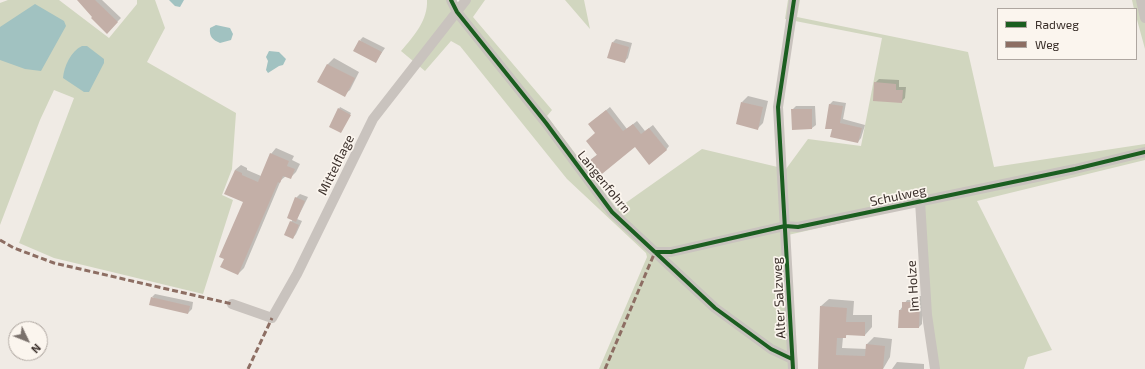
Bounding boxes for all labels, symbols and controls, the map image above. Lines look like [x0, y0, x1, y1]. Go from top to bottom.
legend [997, 8, 1137, 60]
text: Radweg [1035, 17, 1079, 31]
text: Weg [1035, 37, 1059, 51]
street label: Mittelflage [315, 132, 357, 198]
street label: Langenfohrn [574, 148, 634, 216]
street label: Schulweg [868, 182, 928, 210]
street label: Alter Salzweg [769, 257, 789, 339]
street label: Im Holze [903, 260, 923, 312]
north arrow [8, 321, 48, 361]
text: N [29, 341, 44, 356]

